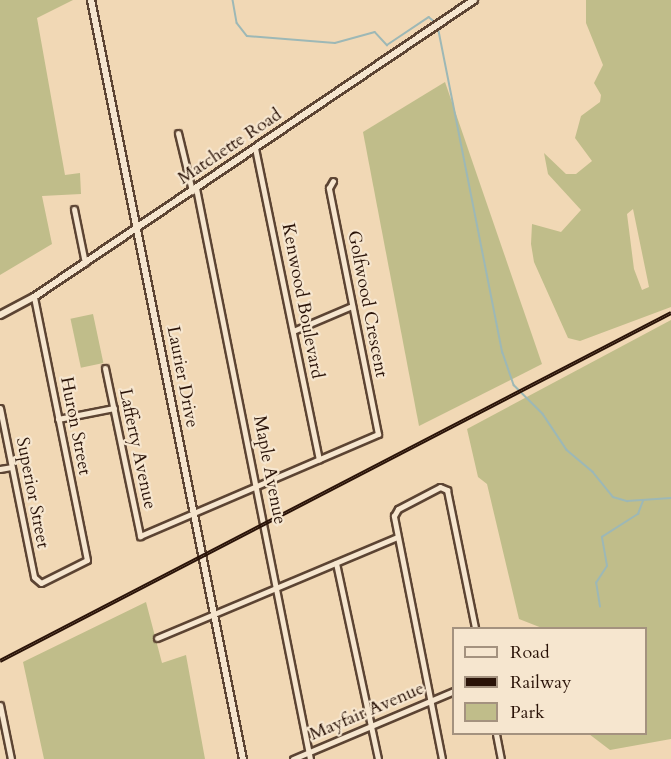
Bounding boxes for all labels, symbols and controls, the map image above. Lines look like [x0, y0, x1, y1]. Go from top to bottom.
street label: Matchette Road [174, 104, 286, 190]
street label: Kenwood Boulevard [276, 222, 328, 380]
street label: Golfwood Crescent [342, 229, 392, 379]
street label: Laurier Drive [162, 324, 202, 430]
street label: Huron Street [55, 375, 95, 477]
street label: Lafferty Avenue [114, 387, 160, 511]
street label: Maple Avenue [248, 414, 290, 526]
street label: Superior Street [11, 436, 53, 550]
legend [452, 627, 647, 735]
text: Road [510, 640, 550, 665]
text: Railway [510, 670, 572, 695]
street label: Mayfair Avenue [306, 678, 428, 746]
text: Park [510, 700, 545, 725]

